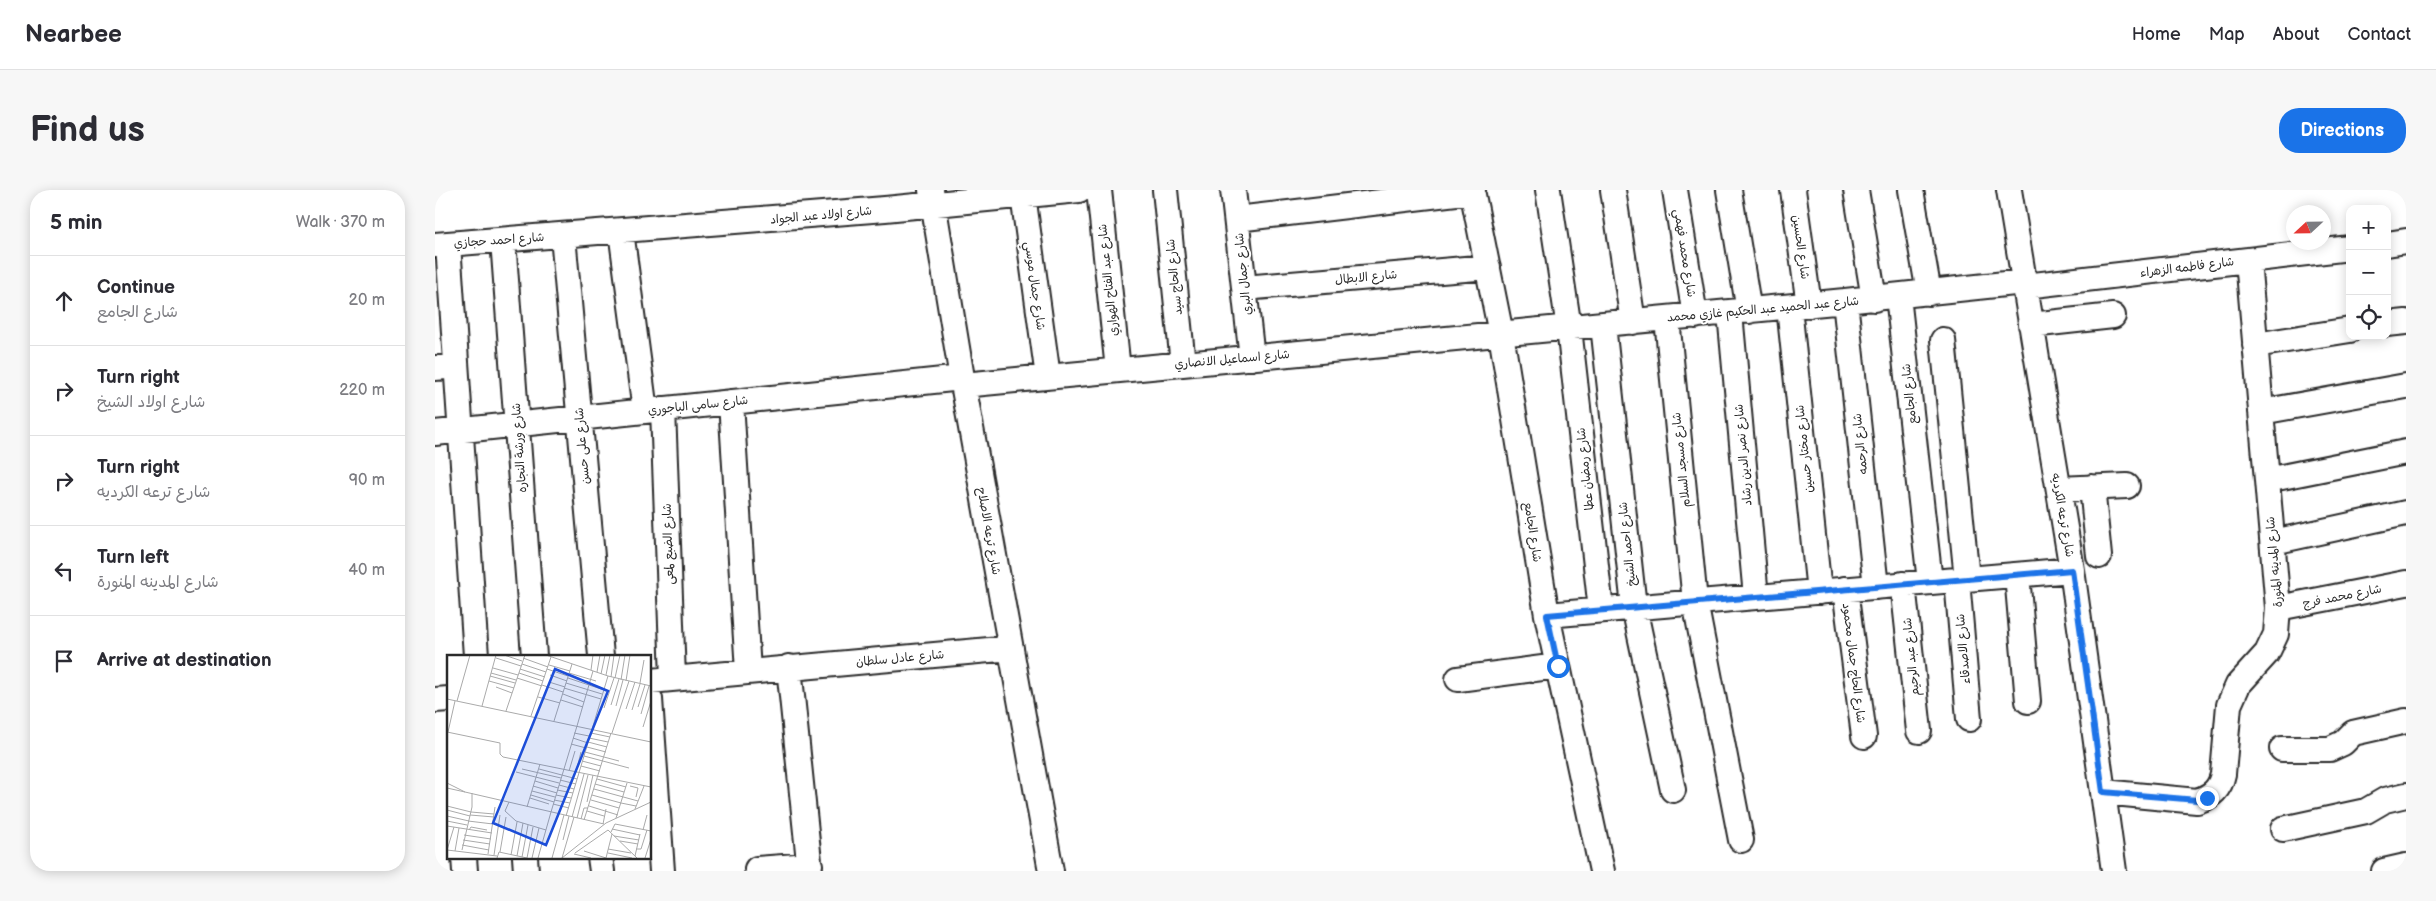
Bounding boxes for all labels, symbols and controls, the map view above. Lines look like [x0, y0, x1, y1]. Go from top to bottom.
text: Nearbee [25, 20, 122, 49]
text: Home [2132, 24, 2181, 45]
text: Map [2209, 24, 2245, 45]
text: About [2273, 24, 2320, 45]
text: Contact [2348, 24, 2411, 45]
button: Directions [2279, 108, 2406, 153]
text: Find us [30, 109, 145, 152]
street label: شارع اولاد عبد الجواد [770, 204, 873, 228]
north arrow [2286, 205, 2331, 250]
map controls [2346, 205, 2391, 340]
button: + [2346, 205, 2391, 250]
street label: شارع محمد فهمي [1667, 208, 1699, 299]
text: 5 min [50, 210, 103, 235]
text: Walk · 370 m [296, 213, 385, 232]
street label: شارع الحسين [1788, 214, 1812, 280]
street label: شارع عبد الفتاح الهواري [1095, 223, 1123, 337]
street label: شارع احمد حجازي [453, 230, 545, 252]
street label: شارع جمال البري [1232, 232, 1256, 316]
street label: شارع الحاج سيد [1163, 238, 1187, 316]
street label: شارع جمال موسي [1018, 241, 1048, 332]
button: − [2346, 250, 2391, 295]
street label: شارع فاطمه الزهراء [2139, 254, 2235, 282]
street label: شارع الابطال [1334, 267, 1398, 289]
text: Continue [97, 276, 175, 299]
icon: ahead [50, 287, 78, 315]
text: 20 m [349, 291, 385, 310]
street label: شارع عبد الحميد عبد الحكيم غازي محمد [1666, 294, 1860, 326]
button: locate [2346, 295, 2391, 340]
text: شارع الجامع [97, 303, 178, 322]
street label: شارع اسماعيل الانصاري [1174, 347, 1291, 373]
street label: شارع الجامع [1899, 363, 1921, 425]
text: Turn right [97, 366, 180, 389]
icon: right [50, 377, 78, 405]
text: 220 m [339, 381, 385, 400]
text: شارع اولاد الشيخ [97, 393, 205, 412]
street label: شارع سامى الباجوري [647, 393, 749, 419]
street label: شارع ورشة النجاره [509, 402, 531, 493]
street label: شارع نصر الدين رشاد [1732, 403, 1756, 506]
street label: شارع مختار حسين [1792, 404, 1818, 494]
street label: شارع على حسن [572, 407, 594, 485]
street label: شارع مسجد السلام [1669, 412, 1695, 508]
street label: شارع الرحمه [1850, 412, 1872, 475]
street label: شارع رمضان عطا [1574, 427, 1598, 511]
text: Turn right [97, 456, 180, 479]
icon: right [50, 467, 78, 495]
text: 90 m [349, 471, 385, 490]
street label: شارع ترعه الكرديه [2047, 472, 2077, 558]
text: شارع ترعه الكرديه [97, 483, 210, 502]
street label: شارع ترعه الاصلاح [972, 486, 1004, 576]
street label: شارع الجامع [1519, 501, 1545, 563]
street label: شارع احمد الشيخ [1616, 501, 1640, 587]
street label: شارع الضبع لمعى [660, 503, 678, 585]
street label: شارع المدينه المنورة [2263, 516, 2287, 608]
text: Turn left [97, 546, 169, 569]
icon: left [50, 557, 78, 585]
text: 40 m [348, 561, 385, 580]
text: شارع المدينه المنورة [97, 573, 219, 592]
street label: شارع محمد فرج [2301, 582, 2383, 612]
street label: شارع الحاج جمال محمود [1838, 602, 1868, 724]
street label: شارع الاصدقاء [1953, 613, 1975, 685]
street label: شارع عبد الرحيم [1900, 617, 1924, 697]
icon: arrive [50, 647, 78, 675]
street label: شارع عادل سلطان [855, 647, 945, 671]
text: Arrive at destination [97, 649, 272, 672]
inset map [447, 655, 651, 858]
route start [1547, 655, 1570, 678]
route end [2196, 787, 2219, 810]

